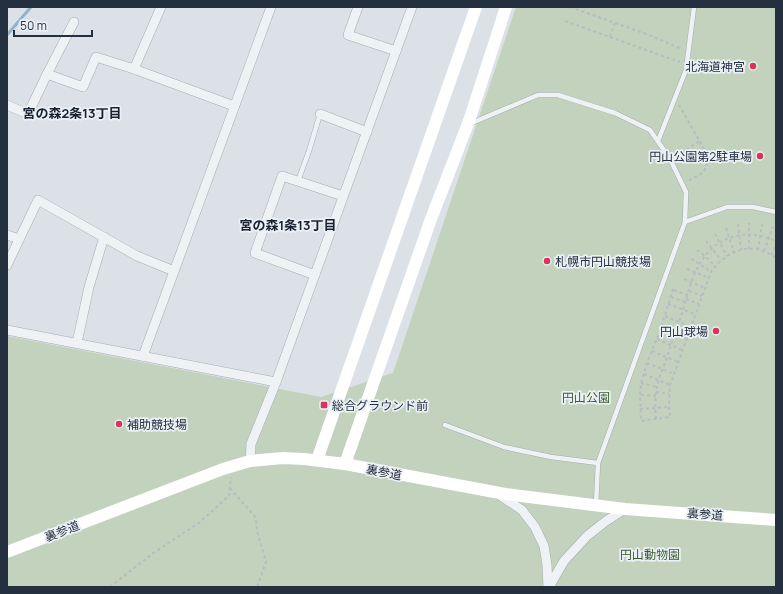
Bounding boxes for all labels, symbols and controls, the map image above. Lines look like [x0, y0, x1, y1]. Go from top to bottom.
scale bar [14, 12, 92, 38]
text: 50 m [20, 17, 47, 34]
place label: 北海道神宮 [685, 58, 745, 75]
marker: 北海道神宮 [748, 61, 758, 71]
district label: 宮の森2条13丁目 [23, 104, 122, 122]
place label: 円山公園第2駐車場 [649, 148, 752, 165]
marker: 円山公園第2駐車場 [755, 151, 765, 161]
district label: 宮の森1条13丁目 [240, 216, 336, 234]
place label: 札幌市円山競技場 [555, 253, 651, 270]
marker: 札幌市円山競技場 [542, 256, 552, 266]
place label: 円山球場 [660, 323, 708, 340]
marker: 円山球場 [711, 326, 721, 336]
park label: 円山公園 [562, 389, 610, 406]
place label: 総合グラウンド前 [332, 397, 428, 414]
marker: 総合グラウンド前 [319, 400, 329, 410]
place label: 補助競技場 [127, 416, 187, 433]
marker: 補助競技場 [114, 419, 124, 429]
street label: 裏参道 [365, 460, 403, 484]
street label: 裏参道 [686, 504, 724, 524]
street label: 裏参道 [42, 517, 82, 545]
park label: 円山動物園 [620, 546, 680, 563]

